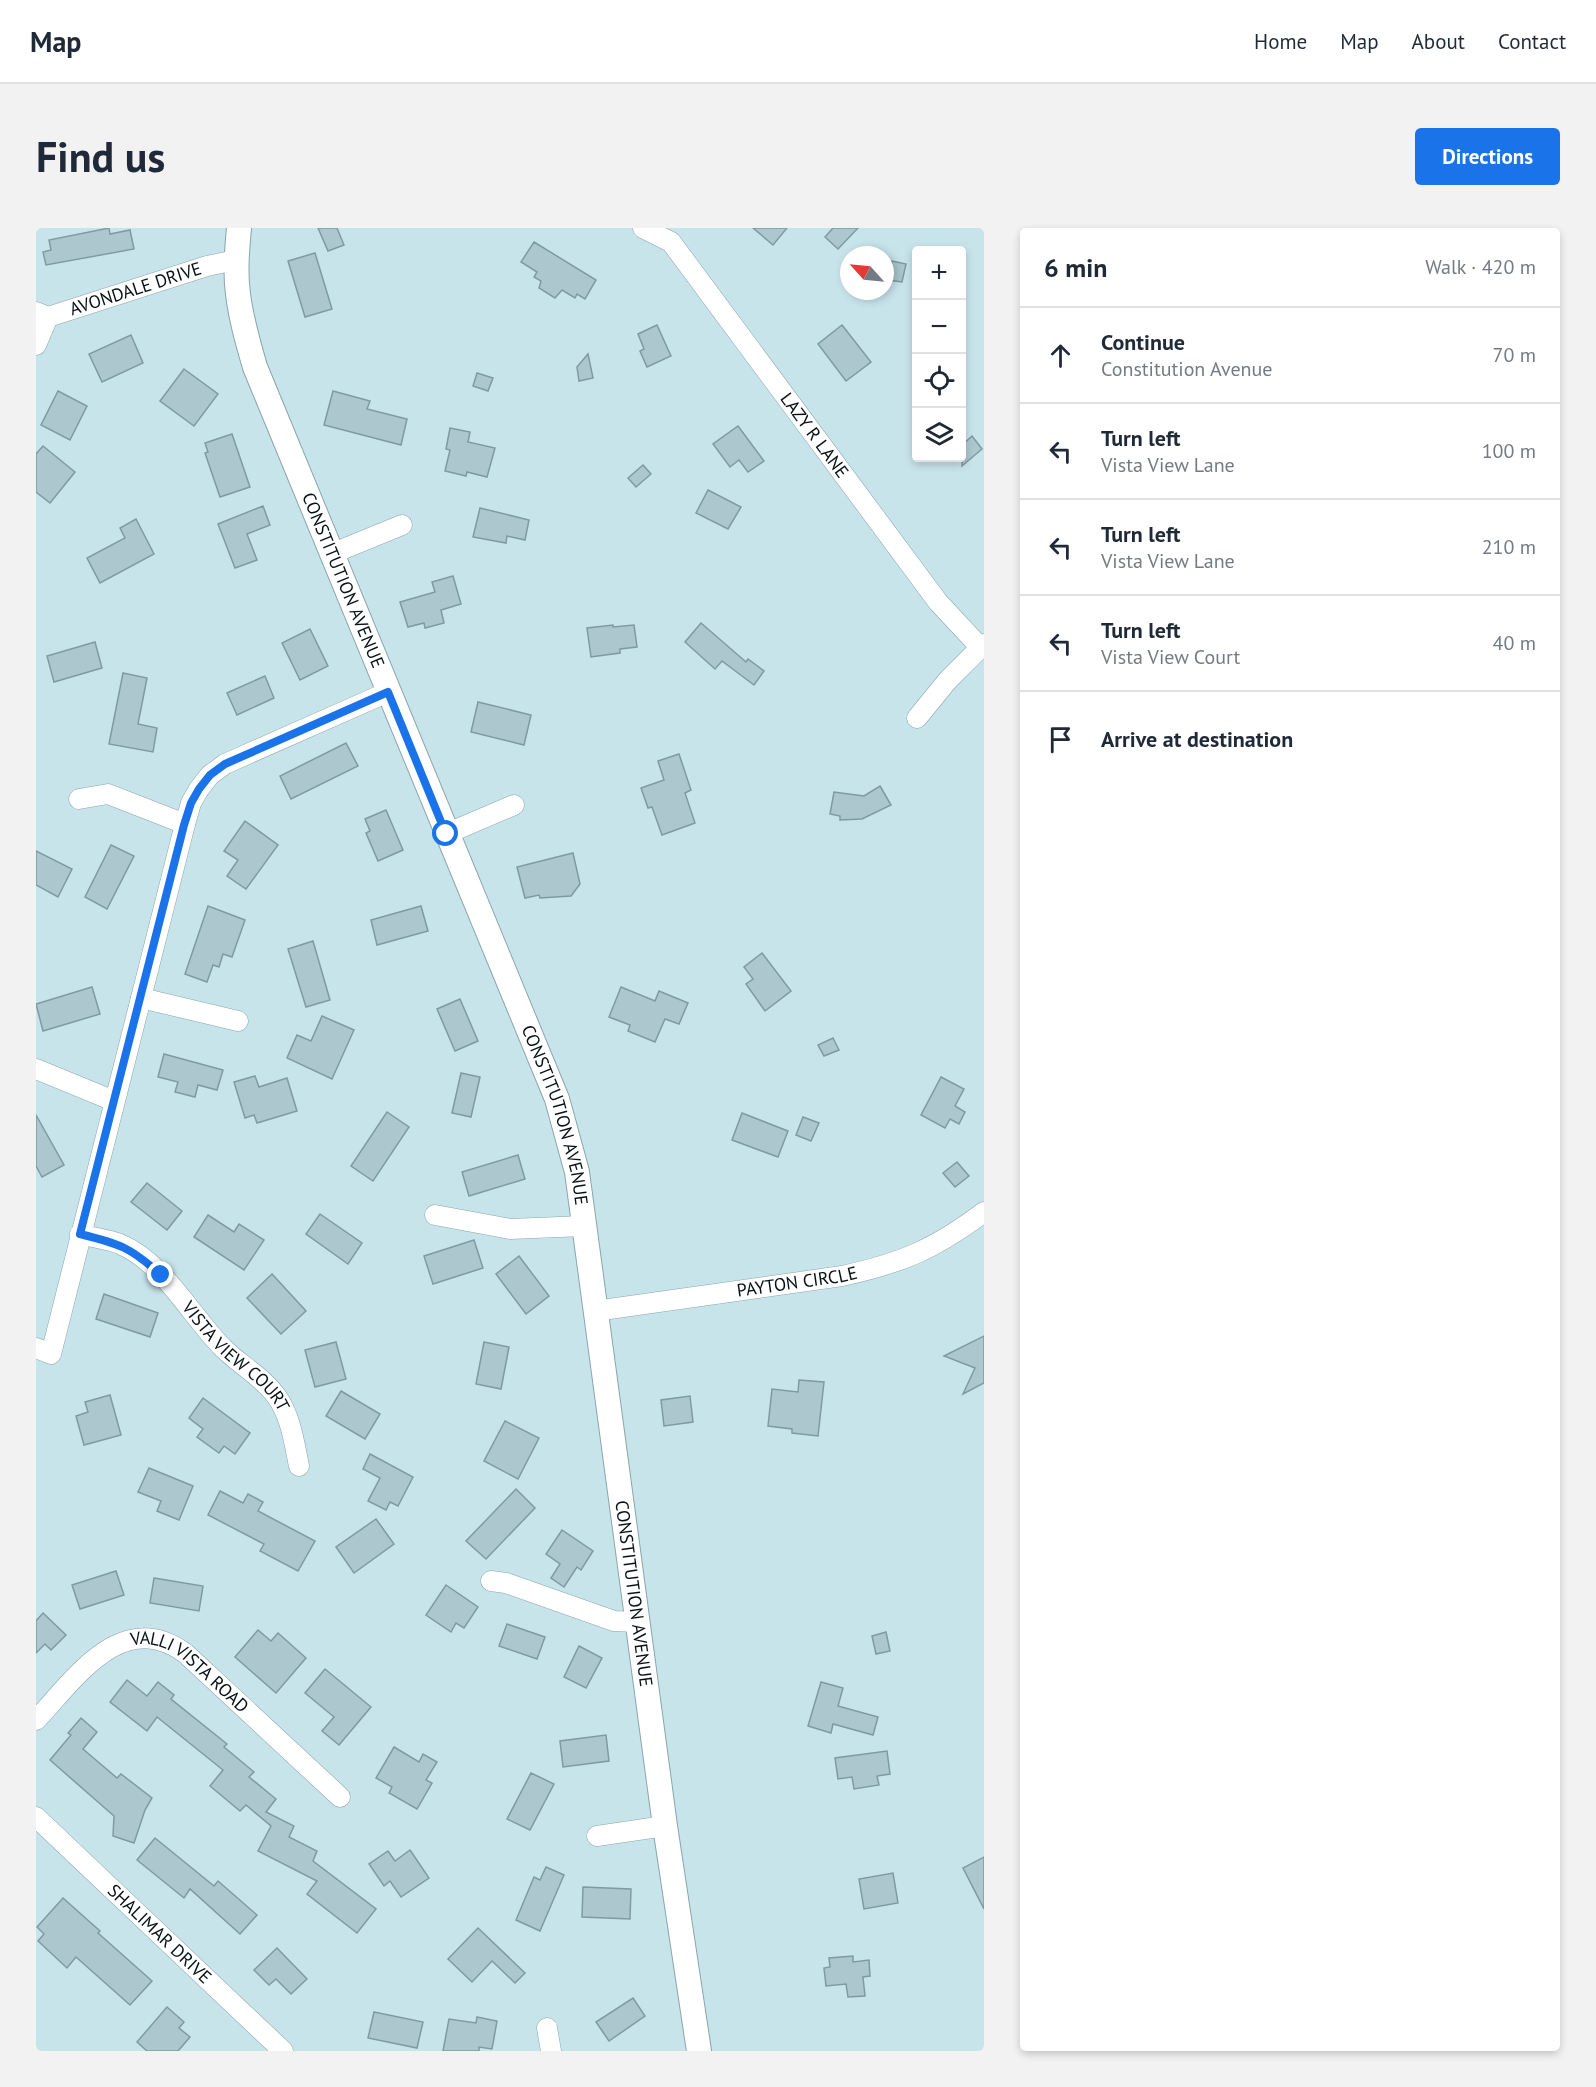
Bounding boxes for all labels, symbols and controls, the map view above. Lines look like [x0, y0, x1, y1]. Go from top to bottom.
text: Map [30, 23, 81, 60]
text: Home [1254, 28, 1307, 55]
text: Map [1340, 28, 1379, 55]
text: About [1412, 28, 1465, 55]
text: Contact [1498, 28, 1566, 55]
button: Directions [1415, 128, 1560, 185]
text: Find us [36, 129, 165, 184]
north arrow [840, 246, 894, 300]
map controls [912, 246, 966, 462]
button: + [912, 246, 966, 300]
text: 6 min [1044, 251, 1107, 284]
text: Walk · 420 m [1425, 254, 1536, 280]
street label: AVONDALE DRIVE [67, 257, 204, 320]
button: − [912, 300, 966, 354]
text: Continue [1101, 328, 1185, 356]
icon: ahead [1044, 339, 1077, 372]
text: 70 m [1493, 342, 1536, 368]
button: locate [912, 354, 966, 408]
text: Constitution Avenue [1101, 356, 1272, 382]
street label: LAZY R LANE [776, 388, 854, 482]
button: layers [912, 408, 966, 462]
text: Turn left [1101, 424, 1181, 452]
icon: left [1044, 435, 1077, 468]
text: 100 m [1482, 438, 1536, 464]
text: Vista View Lane [1101, 452, 1235, 478]
street label: CONSTITUTION AVENUE [297, 489, 390, 671]
text: Turn left [1101, 520, 1181, 548]
icon: left [1044, 531, 1077, 564]
text: 210 m [1482, 534, 1536, 560]
text: Vista View Lane [1101, 548, 1235, 574]
text: Turn left [1101, 616, 1181, 644]
icon: left [1044, 627, 1077, 660]
text: 40 m [1493, 630, 1536, 656]
text: Vista View Court [1101, 644, 1240, 670]
icon: arrive [1044, 723, 1077, 756]
text: Arrive at destination [1101, 725, 1293, 753]
route start [432, 820, 458, 846]
street label: CONSTITUTION AVENUE [517, 1021, 593, 1206]
route end [147, 1261, 173, 1287]
street label: PAYTON CIRCLE [735, 1261, 859, 1302]
street label: VISTA VIEW COURT [177, 1295, 295, 1415]
street label: CONSTITUTION AVENUE [610, 1499, 658, 1688]
street label: VALLI VISTA ROAD [128, 1626, 254, 1717]
street label: SHALIMAR DRIVE [103, 1879, 217, 1988]

